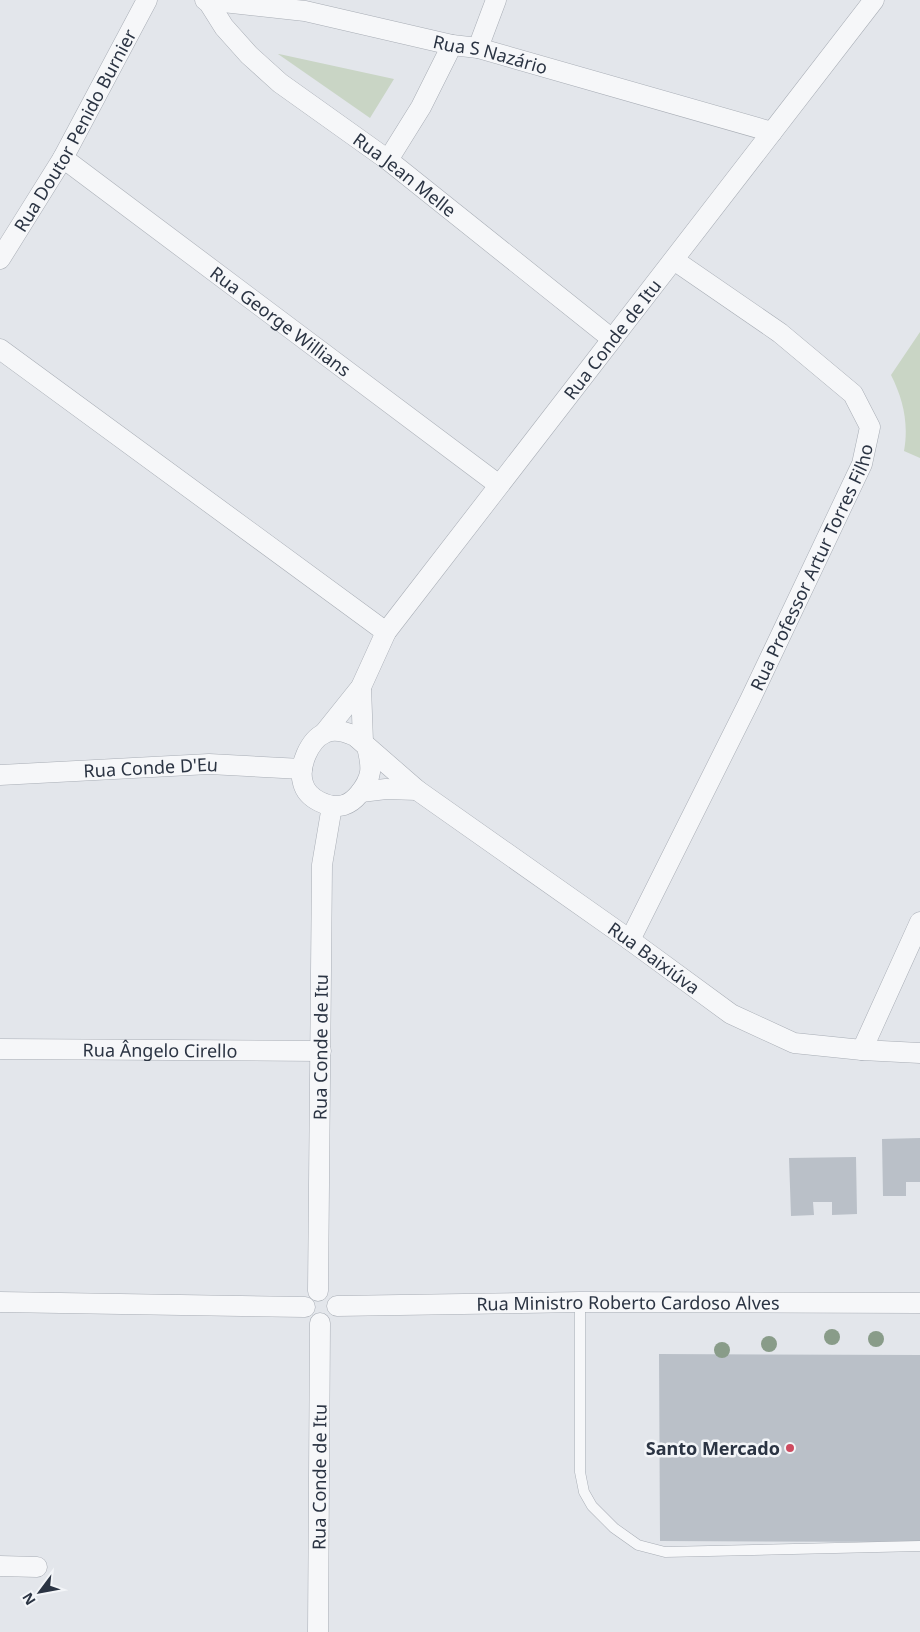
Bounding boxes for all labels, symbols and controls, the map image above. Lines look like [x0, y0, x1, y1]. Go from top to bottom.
street label: Rua Doutor Penido Burnier [8, 24, 142, 236]
street label: Rua S Nazário [431, 29, 550, 79]
street label: Rua Jean Melle [349, 127, 461, 222]
street label: Rua George Willians [206, 261, 356, 382]
street label: Rua Conde de Itu [558, 274, 666, 404]
street label: Rua Professor Artur Torres Filho [744, 442, 878, 694]
street label: Rua Conde D'Eu [83, 752, 219, 783]
street label: Rua Baixiúva [603, 916, 705, 999]
street label: Rua Conde de Itu [308, 974, 333, 1120]
street label: Rua Ângelo Cirello [83, 1038, 237, 1062]
street label: Rua Ministro Roberto Cardoso Alves [476, 1290, 780, 1316]
street label: Rua Conde de Itu [307, 1404, 331, 1550]
place label: Santo Mercado [646, 1436, 780, 1460]
marker: Santo Mercado [784, 1442, 796, 1454]
north arrow [15, 1567, 65, 1617]
text: N [17, 1589, 40, 1609]

